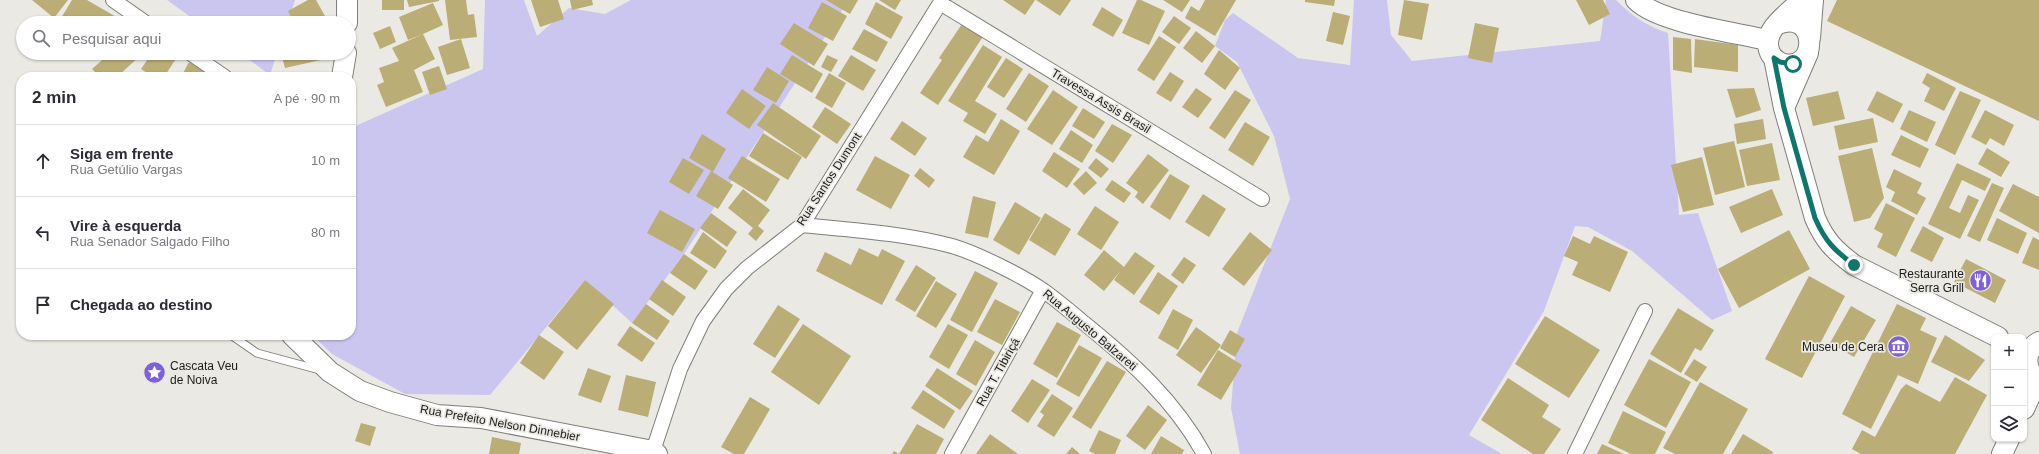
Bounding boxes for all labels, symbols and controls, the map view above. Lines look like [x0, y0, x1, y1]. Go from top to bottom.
search box [16, 16, 356, 60]
icon: search [30, 27, 52, 49]
text: Pesquisar aqui [62, 30, 161, 47]
route start [1784, 55, 1802, 73]
street label: Travessa Assis Brasil [1049, 66, 1153, 136]
text: 2 min [32, 88, 76, 107]
text: A pé · 90 m [274, 91, 340, 106]
street label: Rua Santos Dumont [794, 129, 865, 228]
text: Siga em frente [70, 145, 173, 162]
icon: ahead [32, 150, 54, 172]
text: 10 m [311, 153, 340, 168]
text: Rua Getúlio Vargas [70, 162, 183, 177]
text: Vire à esquerda [70, 217, 181, 234]
icon: left [32, 222, 54, 244]
text: 80 m [311, 225, 340, 240]
text: Rua Senador Salgado Filho [70, 234, 230, 249]
route end [1845, 256, 1863, 274]
place label: Restaurante Serra Grill [1899, 267, 1964, 295]
restaurant icon: Restaurante Serra Grill [1967, 268, 1993, 294]
street label: Rua Augusto Balzareti [1040, 286, 1140, 374]
icon: arrive [32, 294, 54, 316]
text: Chegada ao destino [70, 296, 213, 313]
museum icon: Museu de Cera [1886, 334, 1912, 360]
map controls [1991, 334, 2027, 442]
button: + [1991, 334, 2027, 370]
street label: Rua T. Tibiriçá [974, 335, 1023, 409]
place label: Museu de Cera [1802, 340, 1884, 354]
place label: Cascata Veu de Noiva [170, 359, 238, 387]
place icon: Cascata Veu de Noiva [141, 360, 167, 386]
button: − [1991, 370, 2027, 406]
street label: Rua Prefeito Nelson Dinnebier [419, 402, 581, 444]
button: layers [1991, 406, 2027, 442]

